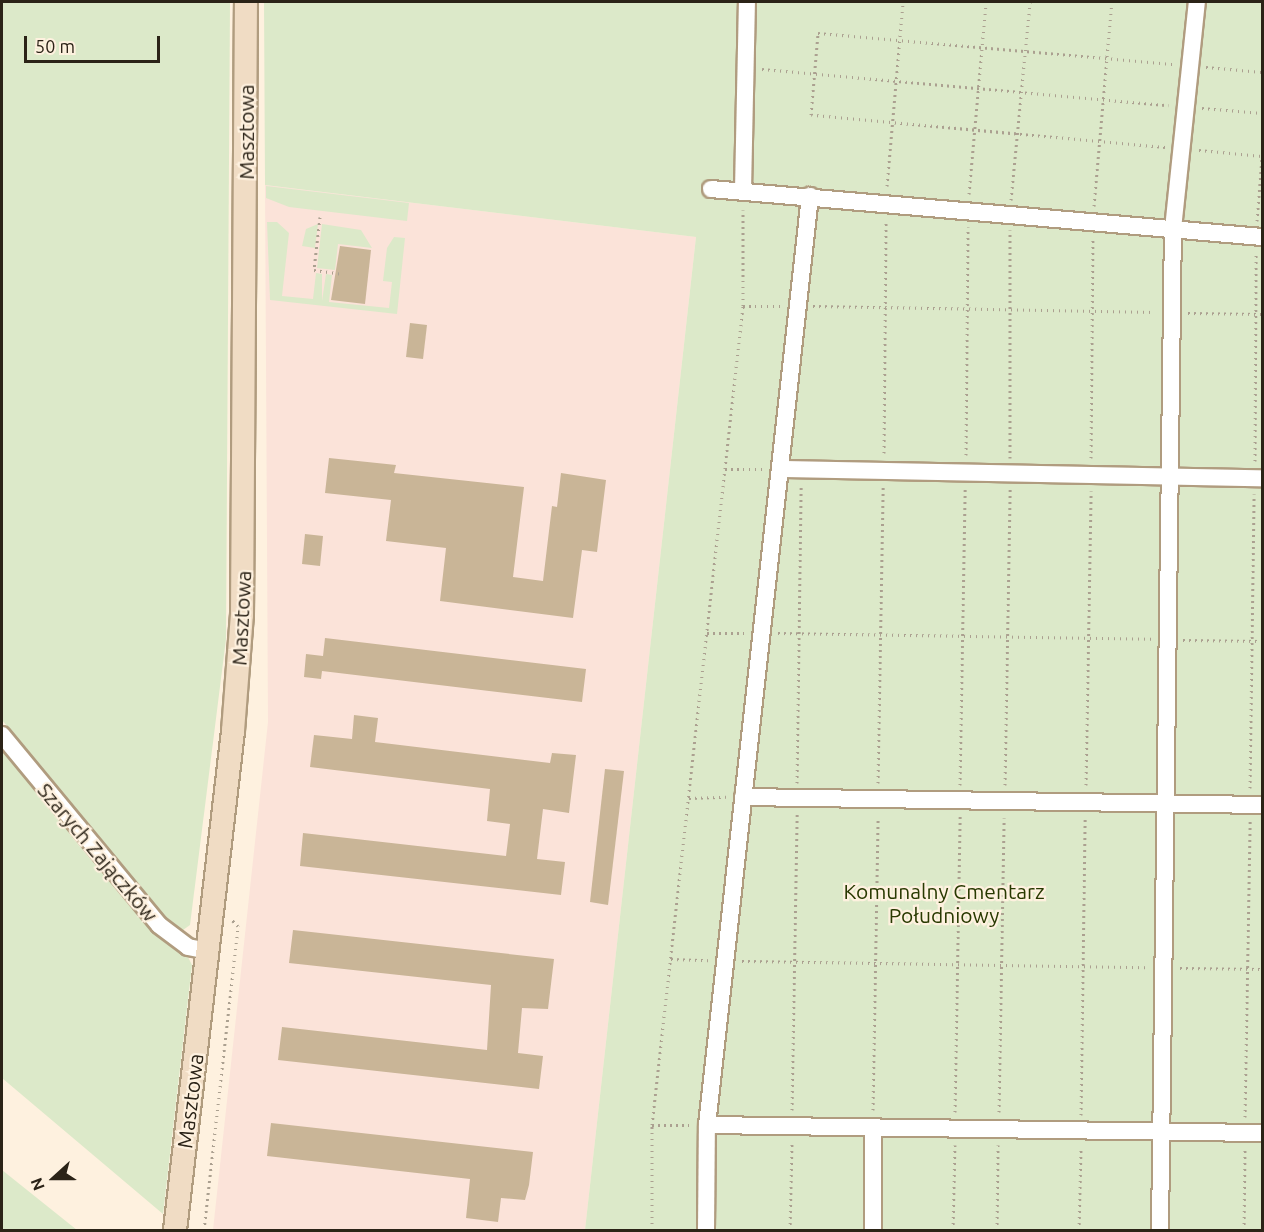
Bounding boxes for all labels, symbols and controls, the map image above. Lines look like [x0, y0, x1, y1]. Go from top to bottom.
scale bar [27, 24, 164, 62]
text: 50 m [35, 36, 75, 56]
street label: Masztowa [233, 84, 259, 180]
street label: Masztowa [226, 570, 256, 666]
street label: Szarych Zajączków [33, 778, 163, 926]
park label: Komunalny Cmentarz Południowy [843, 878, 1045, 928]
street label: Masztowa [172, 1052, 208, 1150]
north arrow [24, 1148, 84, 1208]
text: N [27, 1176, 48, 1193]

